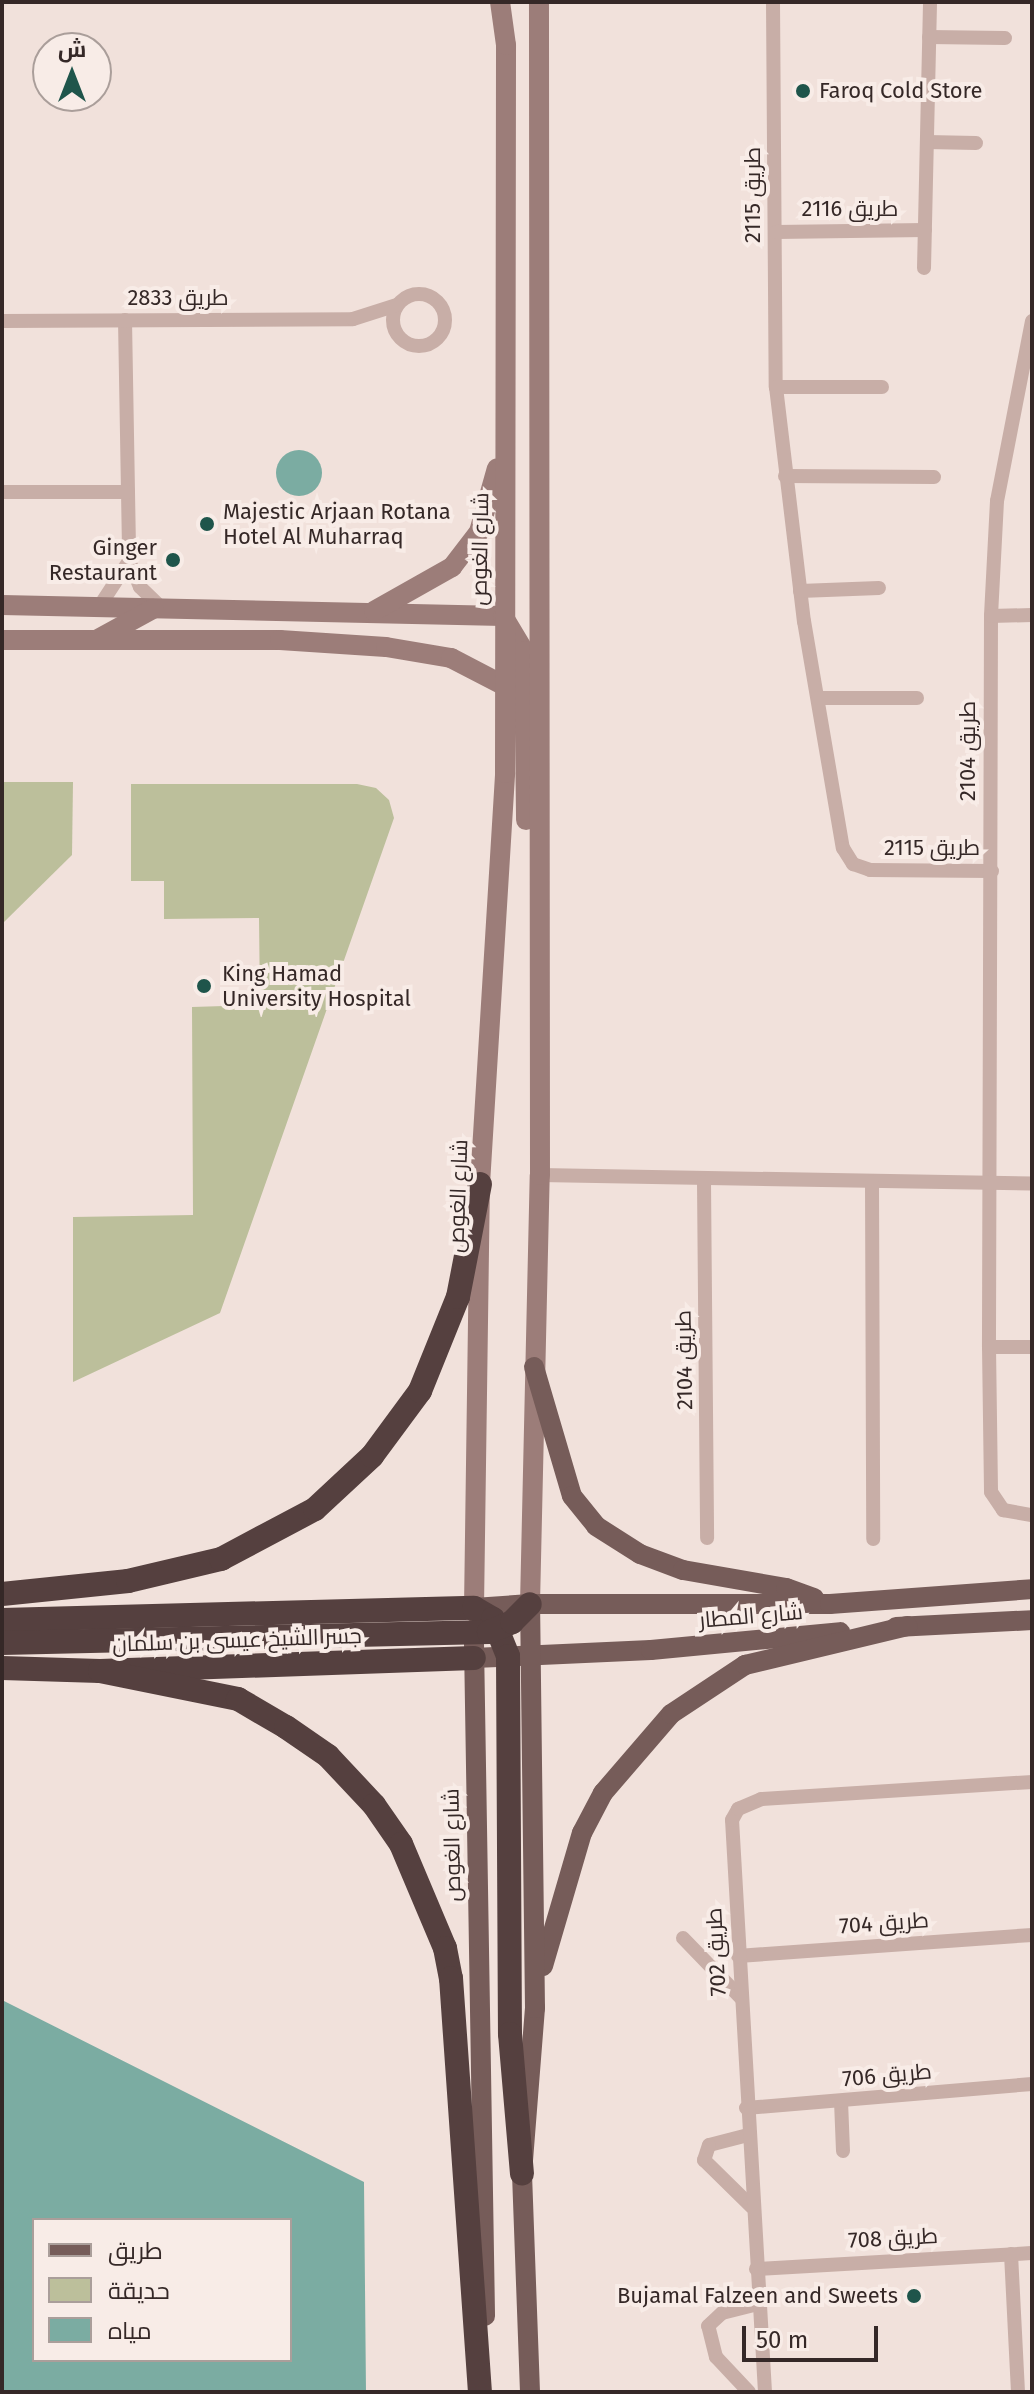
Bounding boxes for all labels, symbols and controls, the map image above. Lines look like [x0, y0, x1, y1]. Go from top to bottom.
north arrow [32, 32, 112, 112]
text: ش [58, 36, 86, 63]
place label: Faroq Cold Store [819, 78, 982, 104]
marker: Faroq Cold Store [794, 82, 812, 100]
street label: طريق 2115 [740, 147, 766, 243]
street label: طريق 2116 [802, 196, 898, 222]
street label: طريق 2833 [127, 285, 229, 311]
street label: شارع الغوص [466, 492, 494, 606]
place label: Majestic Arjaan Rotana Hotel Al Muharraq [223, 498, 451, 550]
marker: Majestic Arjaan Rotana Hotel Al Muharraq [198, 515, 216, 533]
place label: Ginger Restaurant [49, 534, 157, 586]
marker: Ginger Restaurant [164, 551, 182, 569]
street label: طريق 2104 [955, 701, 981, 801]
street label: طريق 2115 [884, 835, 980, 861]
place label: King Hamad University Hospital [222, 960, 411, 1012]
marker: King Hamad University Hospital [193, 975, 215, 997]
street label: شارع الغوص [443, 1139, 473, 1253]
street label: طريق 2104 [670, 1310, 698, 1410]
street label: شارع المطار [698, 1598, 804, 1634]
street label: جسر الشيخ عيسى بن سلمان [112, 1622, 362, 1658]
street label: شارع الغوص [438, 1788, 466, 1902]
street label: طريق 702 [701, 1907, 731, 1997]
street label: طريق 704 [838, 1907, 930, 1939]
street label: طريق 706 [841, 2058, 933, 2092]
legend [32, 2218, 292, 2362]
street label: طريق 708 [847, 2222, 939, 2254]
text: طريق [108, 2237, 163, 2265]
text: حديقة [108, 2277, 170, 2305]
place label: Bujamal Falzeen and Sweets [617, 2283, 898, 2309]
marker: Bujamal Falzeen and Sweets [905, 2287, 923, 2305]
scale bar [746, 2310, 882, 2360]
text: مياه [108, 2317, 152, 2345]
text: 50 m [756, 2326, 808, 2354]

